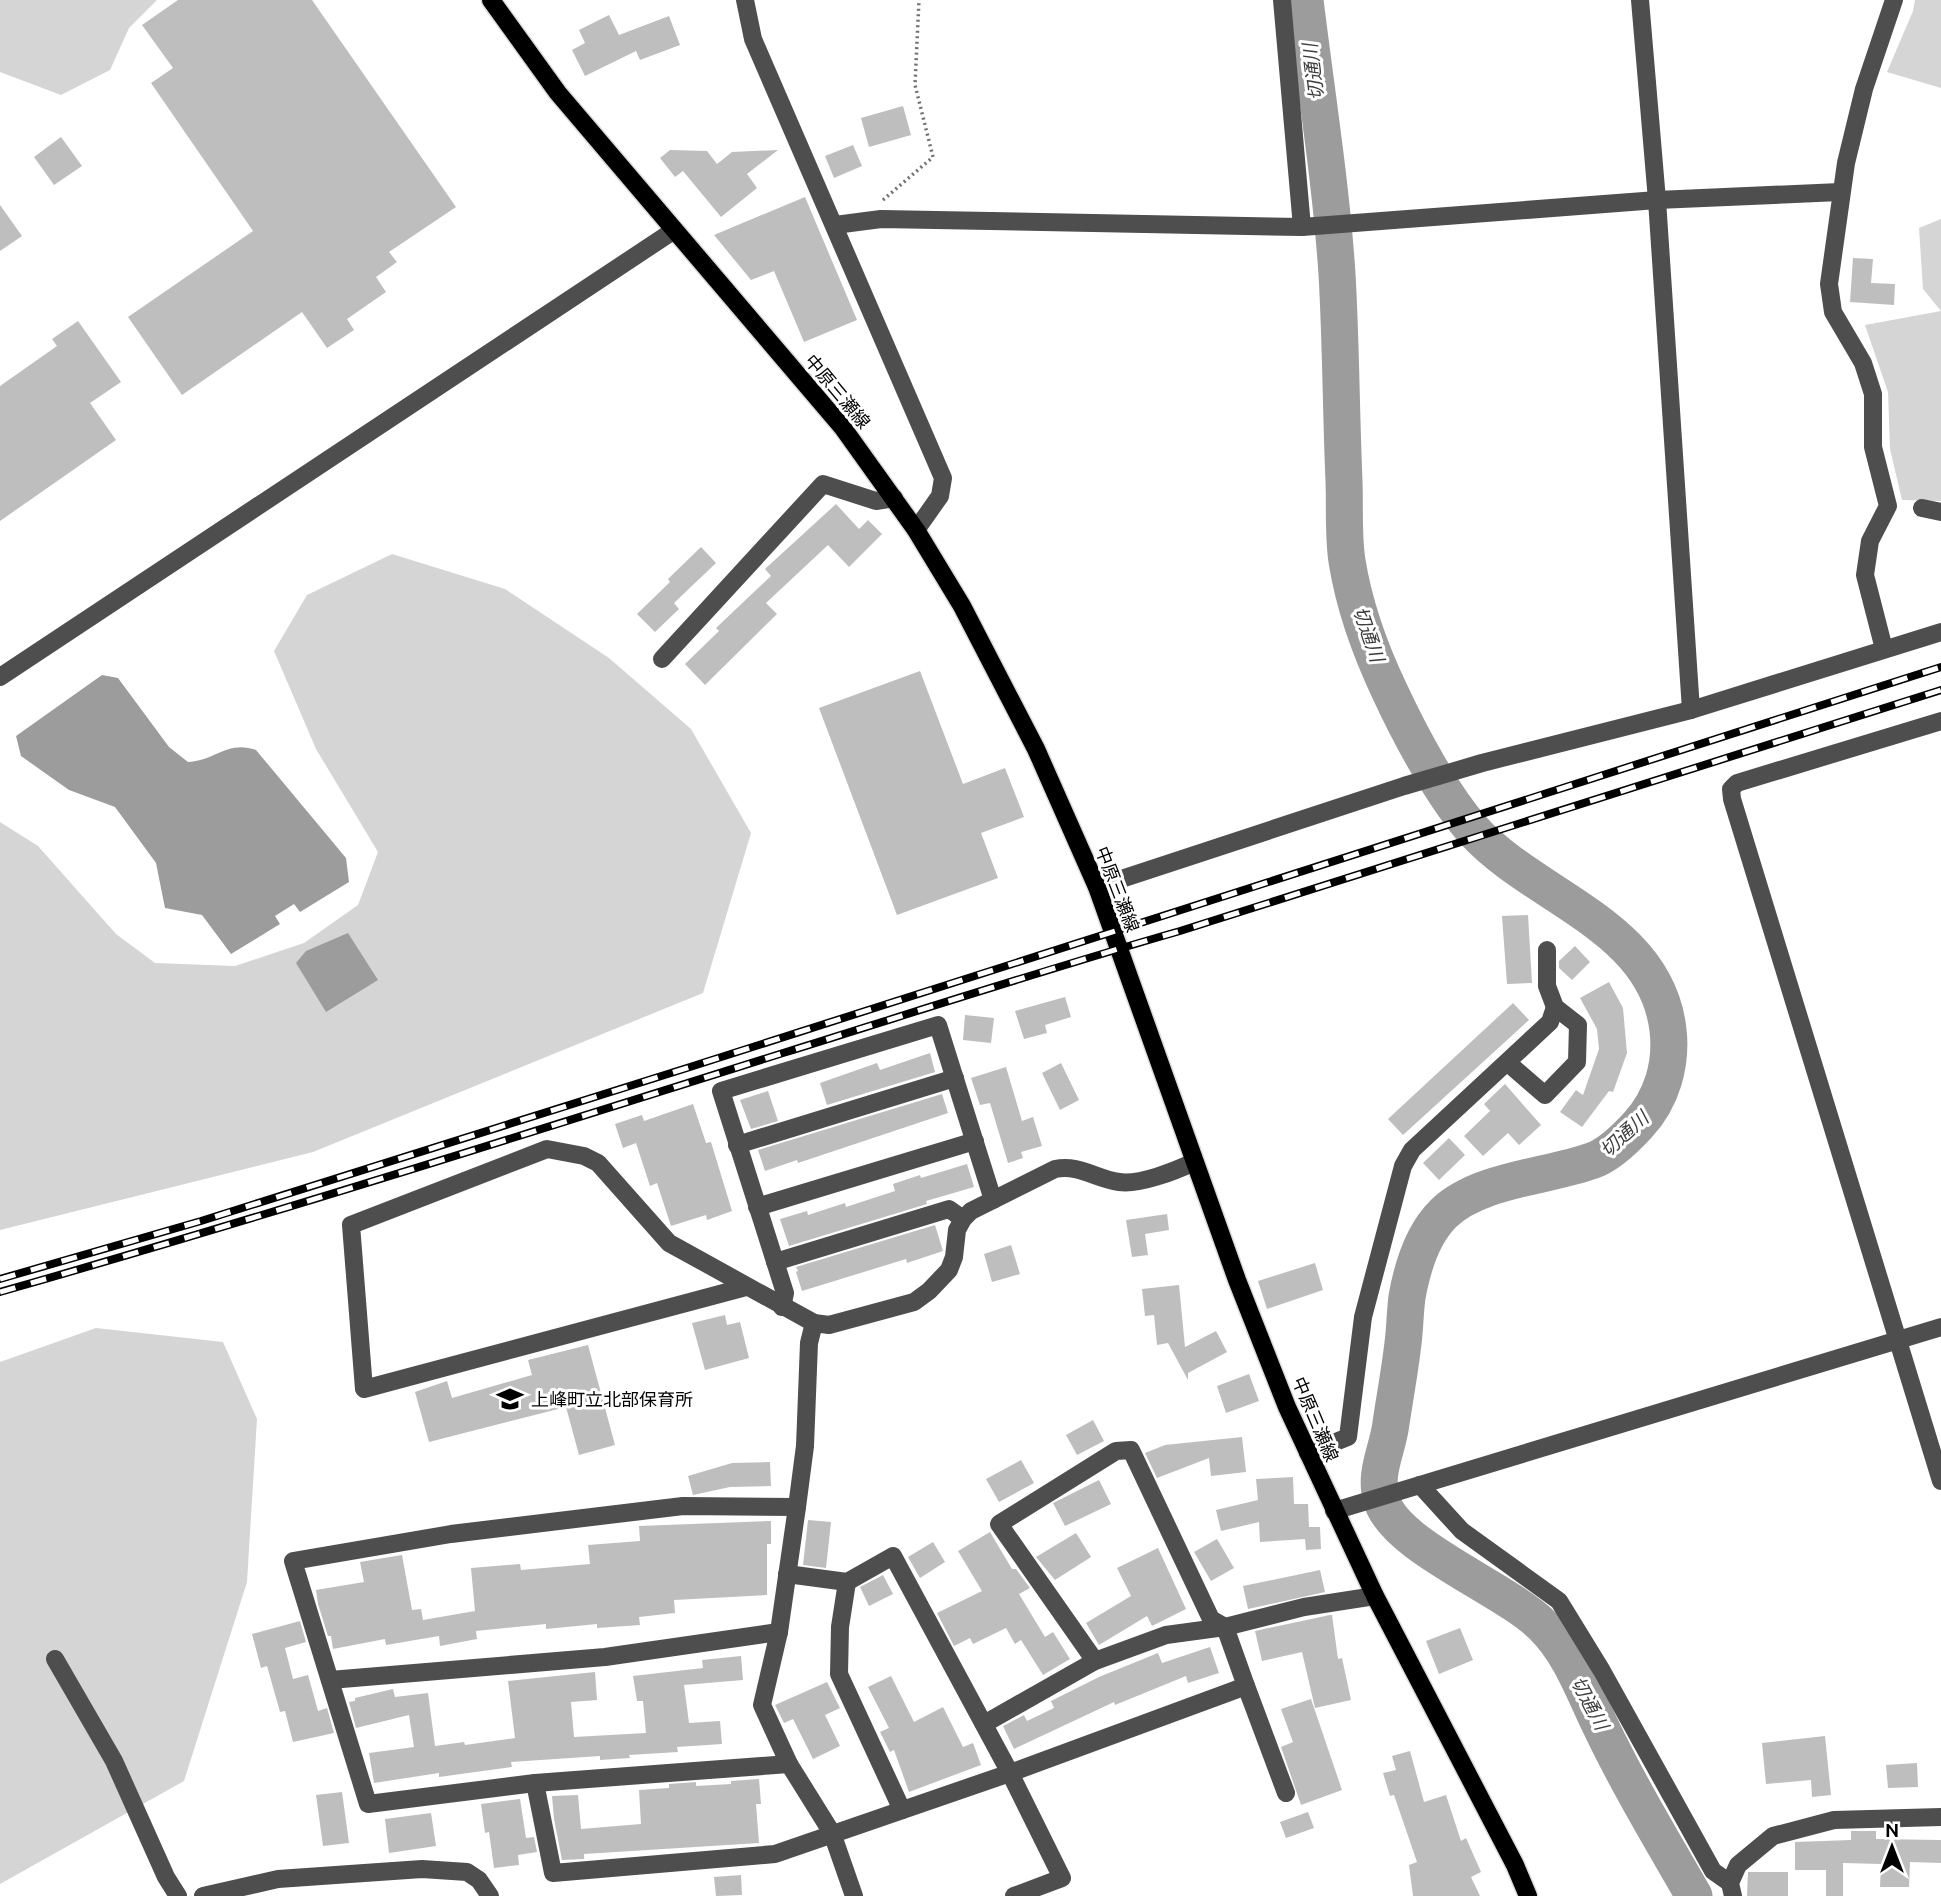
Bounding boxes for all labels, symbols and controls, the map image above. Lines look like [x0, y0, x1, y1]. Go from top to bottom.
water label: 切通川 [1298, 40, 1327, 102]
street label: 中原三瀬線 [801, 350, 875, 432]
water label: 切通川 [1349, 603, 1389, 666]
street label: 中原三瀬線 [1093, 843, 1143, 935]
water label: 切通川 [1595, 1105, 1654, 1161]
street label: 中原三瀬線 [1289, 1374, 1343, 1464]
school or university icon: 上峰町立北部保育所 [495, 1384, 525, 1414]
place label: 上峰町立北部保育所 [531, 1389, 693, 1409]
water label: 切通川 [1567, 1673, 1614, 1735]
north arrow [1857, 1812, 1927, 1882]
text: N [1885, 1819, 1899, 1841]

